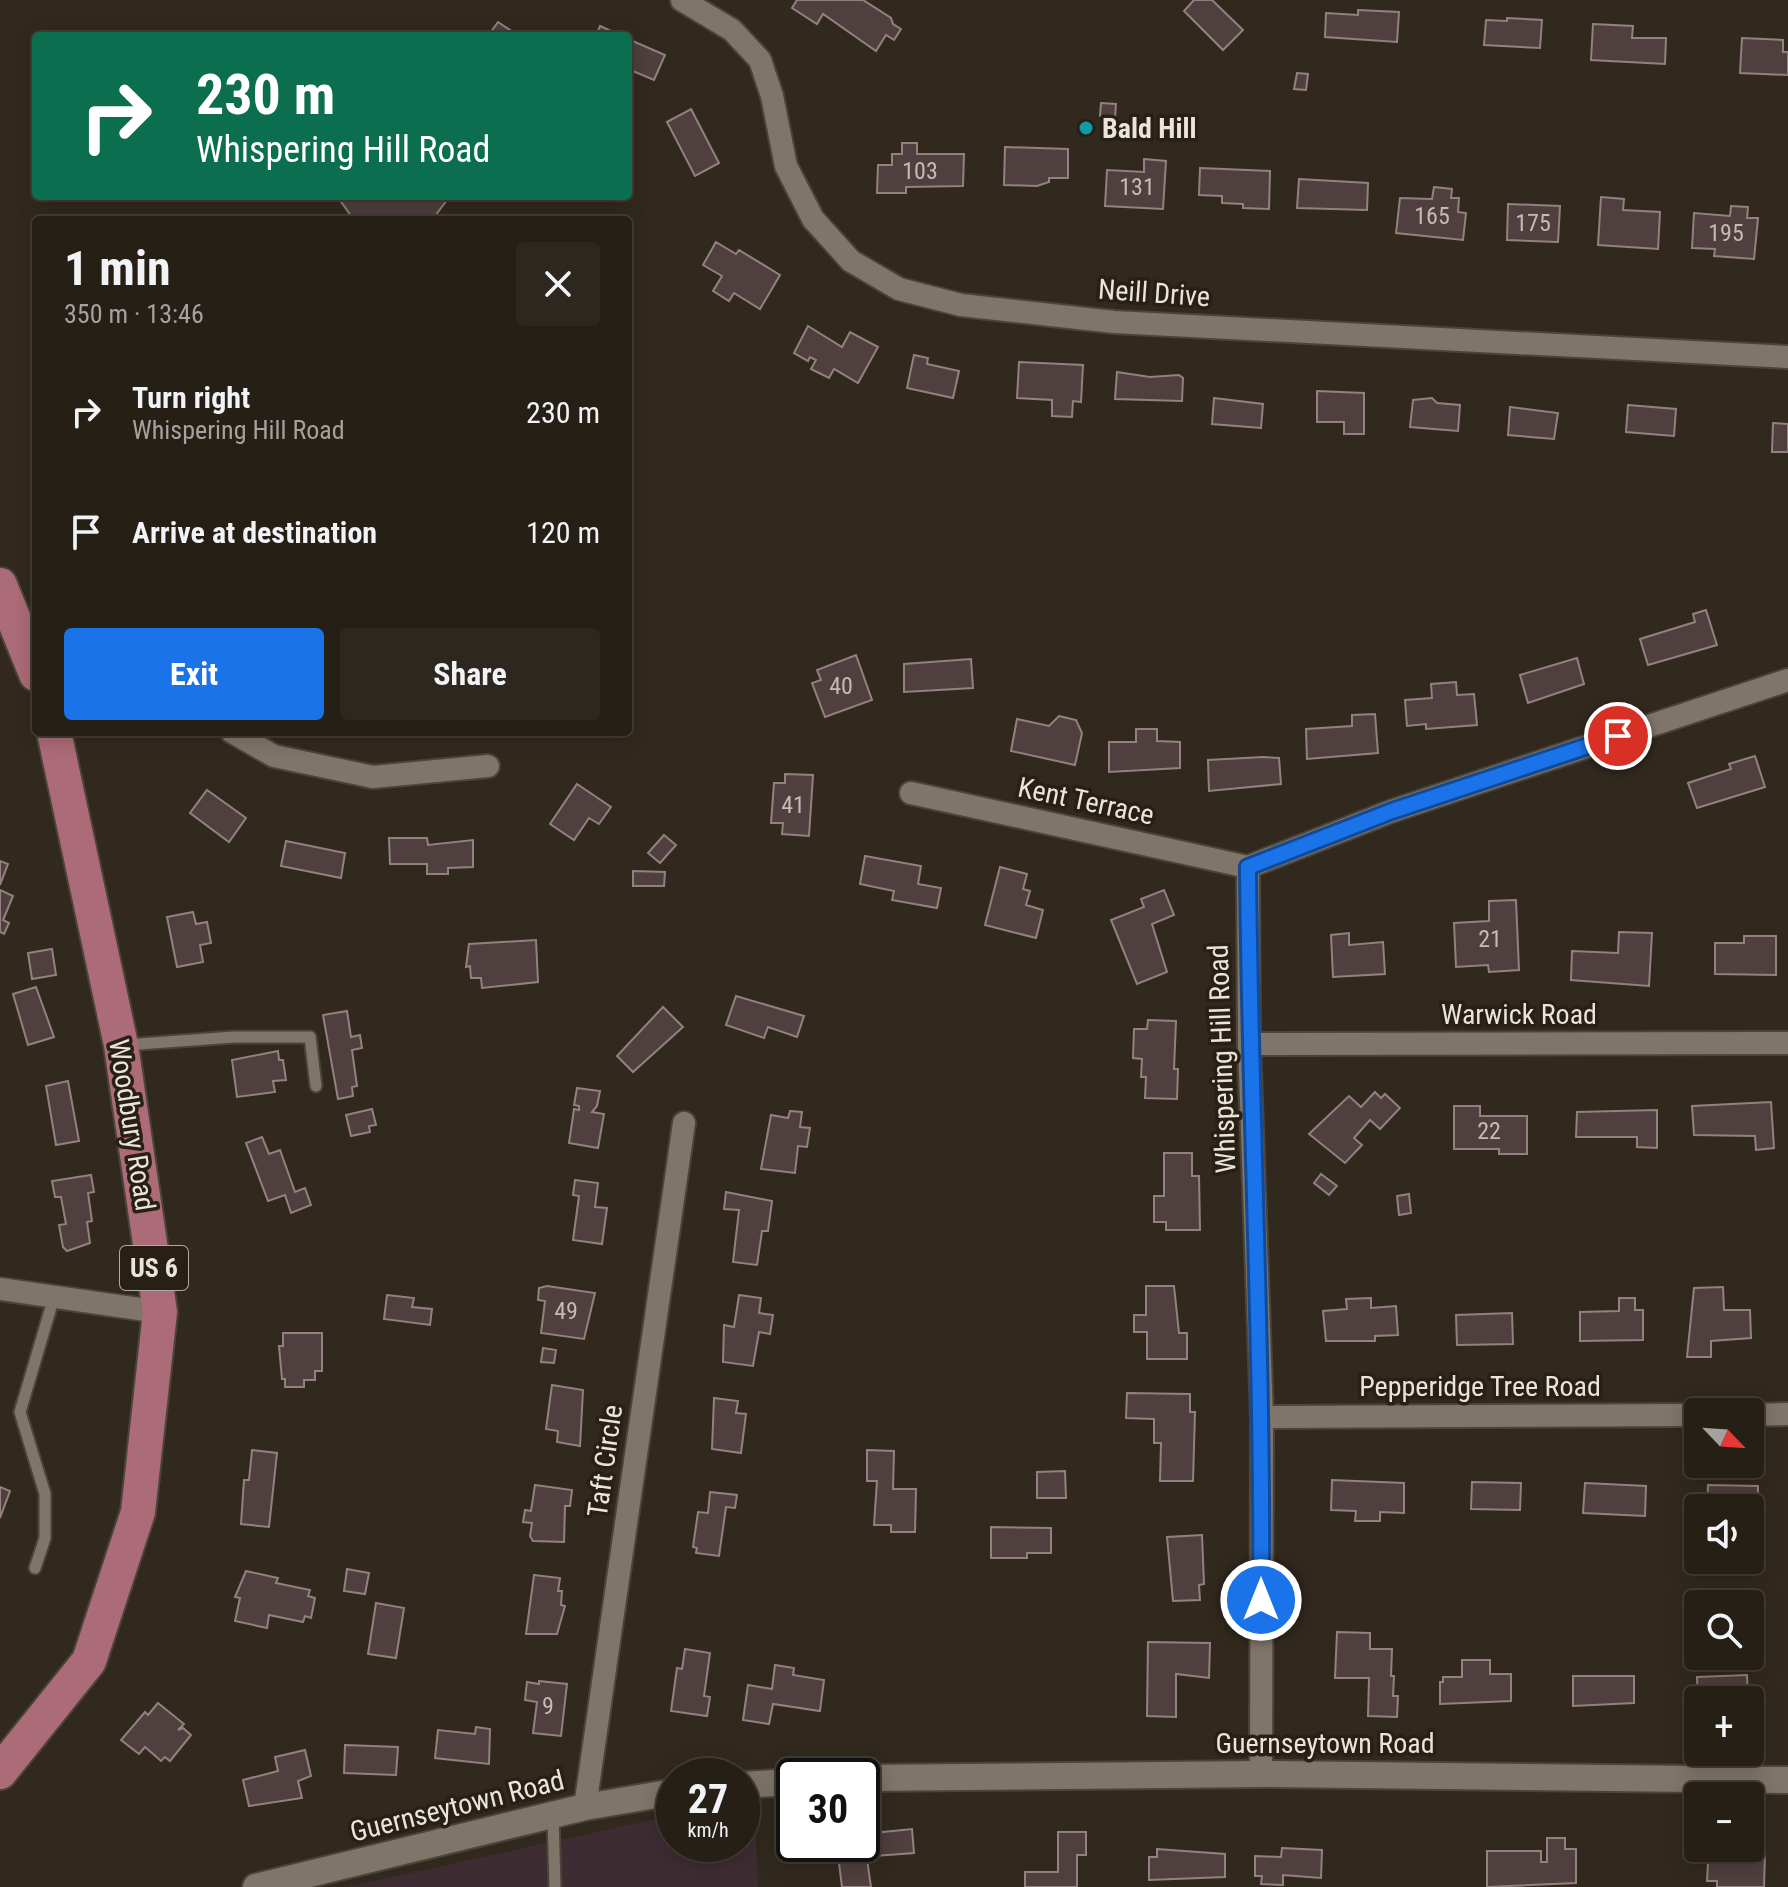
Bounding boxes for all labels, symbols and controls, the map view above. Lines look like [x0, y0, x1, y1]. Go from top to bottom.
text: 230 m [196, 62, 335, 128]
icon: right [64, 64, 168, 168]
place label: Bald Hill [1102, 112, 1197, 145]
marker: Bald Hill [1077, 119, 1095, 137]
text: Whispering Hill Road [196, 129, 490, 171]
house number: 103 [902, 157, 938, 185]
house number: 131 [1119, 173, 1155, 201]
house number: 165 [1414, 202, 1450, 230]
house number: 175 [1515, 209, 1551, 237]
house number: 195 [1708, 219, 1744, 247]
text: 1 min [64, 240, 171, 297]
button: close [516, 242, 600, 326]
street label: Neill Drive [1097, 273, 1211, 313]
text: 350 m · 13:46 [64, 299, 204, 329]
text: Turn right [132, 380, 250, 415]
icon: right [64, 390, 108, 434]
text: 230 m [526, 395, 600, 430]
text: Whispering Hill Road [132, 415, 345, 445]
icon: arrive [64, 510, 108, 554]
text: Arrive at destination [132, 515, 377, 550]
text: 120 m [526, 515, 600, 550]
button: Exit [64, 628, 324, 720]
button: Share [340, 628, 600, 720]
house number: 40 [829, 672, 853, 700]
pin [1584, 702, 1652, 770]
icon: arrive [1596, 714, 1640, 758]
street label: Kent Terrace [1015, 771, 1157, 831]
house number: 41 [781, 791, 805, 819]
house number: 21 [1478, 925, 1502, 953]
street label: Whispering Hill Road [1202, 944, 1242, 1174]
street label: Warwick Road [1441, 998, 1597, 1031]
street label: Woodbury Road [102, 1037, 162, 1213]
house number: 22 [1477, 1117, 1501, 1145]
road number: US 6 [120, 1246, 188, 1290]
house number: 49 [554, 1297, 578, 1325]
street label: Pepperidge Tree Road [1359, 1370, 1601, 1403]
north arrow [1684, 1398, 1764, 1478]
map controls [1684, 1398, 1764, 1862]
street label: Taft Circle [581, 1403, 629, 1519]
button: sound [1684, 1494, 1764, 1574]
position arrow [1219, 1558, 1303, 1642]
button: search [1684, 1590, 1764, 1670]
button: + [1684, 1686, 1764, 1766]
house number: 9 [542, 1692, 554, 1720]
street label: Guernseytown Road [1215, 1727, 1435, 1760]
speed limit sign: 30 [776, 1758, 880, 1862]
street label: Guernseytown Road [347, 1763, 567, 1849]
text: 27 [688, 1776, 728, 1823]
button: − [1684, 1782, 1764, 1862]
text: km/h [687, 1818, 729, 1842]

